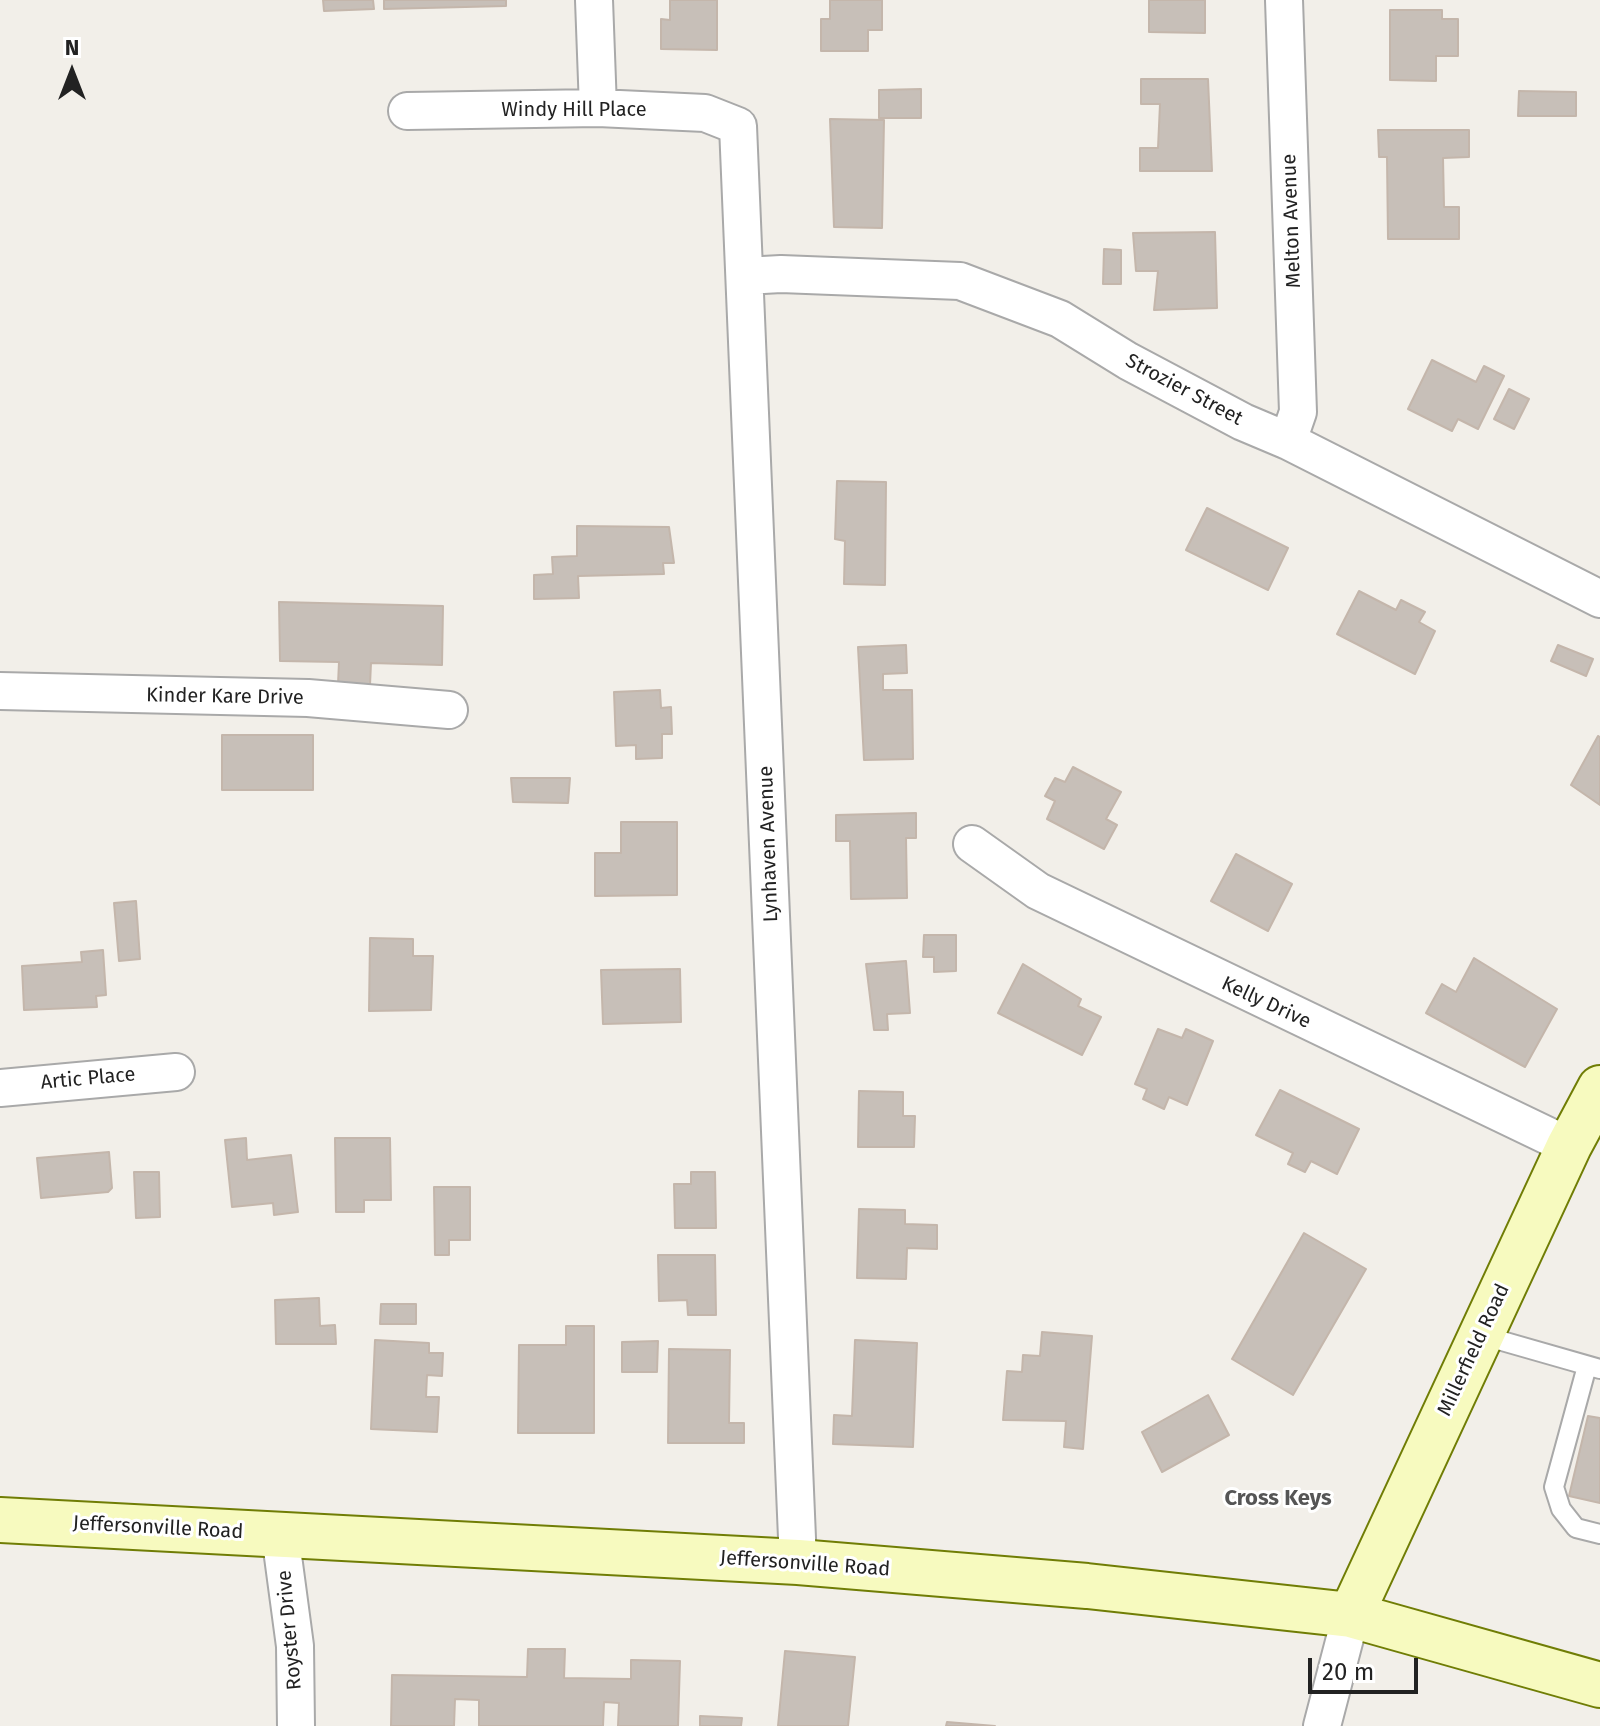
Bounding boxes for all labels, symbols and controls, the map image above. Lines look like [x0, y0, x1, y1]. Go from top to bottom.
north arrow [32, 32, 112, 112]
text: N [65, 34, 79, 61]
street label: Windy Hill Place [501, 98, 647, 122]
street label: Melton Avenue [1278, 153, 1306, 289]
street label: Strozier Street [1121, 349, 1247, 431]
street label: Kinder Kare Drive [146, 684, 304, 710]
street label: Lynhaven Avenue [754, 765, 784, 923]
street label: Kelly Drive [1217, 972, 1315, 1034]
street label: Artic Place [40, 1063, 136, 1095]
street label: Millerfield Road [1433, 1280, 1515, 1420]
district label: Cross Keys [1224, 1486, 1332, 1512]
street label: Jeffersonville Road [72, 1512, 244, 1544]
street label: Jeffersonville Road [719, 1546, 891, 1582]
street label: Royster Drive [273, 1569, 307, 1691]
scale bar [1312, 1642, 1422, 1692]
text: 20 m [1322, 1658, 1374, 1686]

